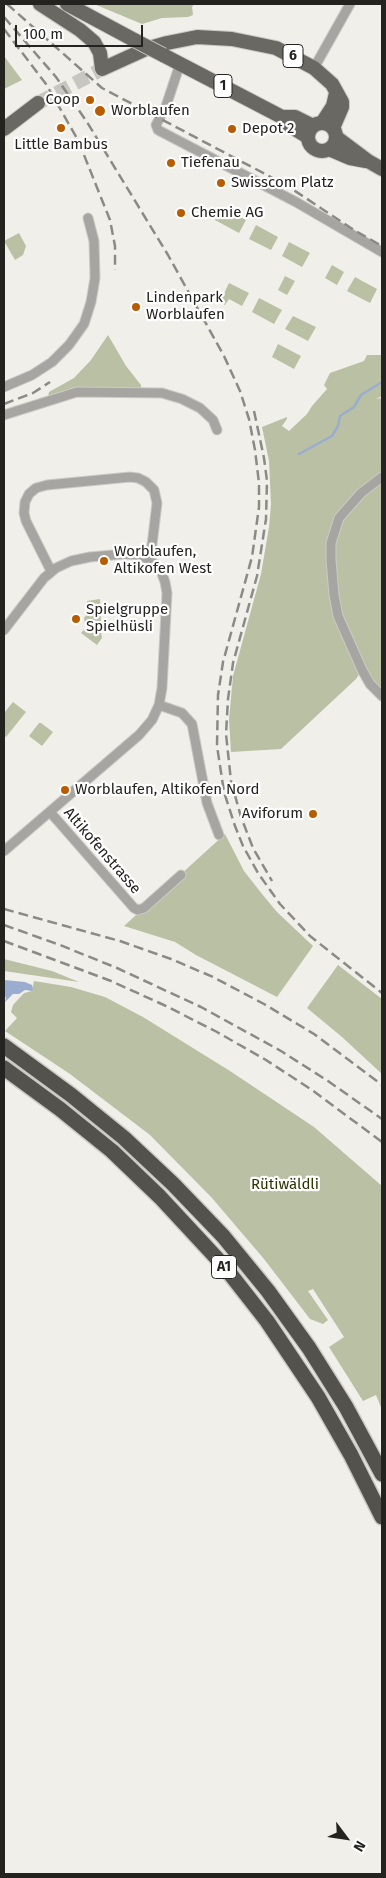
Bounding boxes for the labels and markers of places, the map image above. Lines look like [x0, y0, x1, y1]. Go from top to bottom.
place label: Coop [45, 91, 80, 109]
marker: Coop [84, 94, 96, 106]
place label: Worblaufen [111, 102, 190, 120]
marker: Worblaufen [93, 104, 107, 118]
place label: Depot 2 [242, 120, 294, 138]
marker: Little Bambus [55, 122, 67, 134]
marker: Depot 2 [226, 123, 238, 135]
place label: Little Bambus [14, 136, 108, 154]
place label: Tiefenau [181, 154, 240, 172]
marker: Tiefenau [165, 157, 177, 169]
place label: Swisscom Platz [231, 174, 333, 192]
marker: Swisscom Platz [215, 177, 227, 189]
place label: Chemie AG [191, 204, 263, 222]
marker: Chemie AG [175, 207, 187, 219]
place label: Lindenpark Worblaufen [146, 289, 225, 324]
marker: Lindenpark Worblaufen [130, 301, 142, 313]
place label: Worblaufen, Altikofen West [114, 543, 212, 578]
marker: Worblaufen, Altikofen West [98, 555, 110, 567]
place label: Spielgruppe Spielhüsli [86, 601, 168, 636]
marker: Spielgruppe Spielhüsli [70, 613, 82, 625]
place label: Worblaufen, Altikofen Nord [75, 781, 259, 799]
marker: Worblaufen, Altikofen Nord [59, 784, 71, 796]
place label: Aviforum [242, 805, 303, 823]
marker: Aviforum [307, 808, 319, 820]

